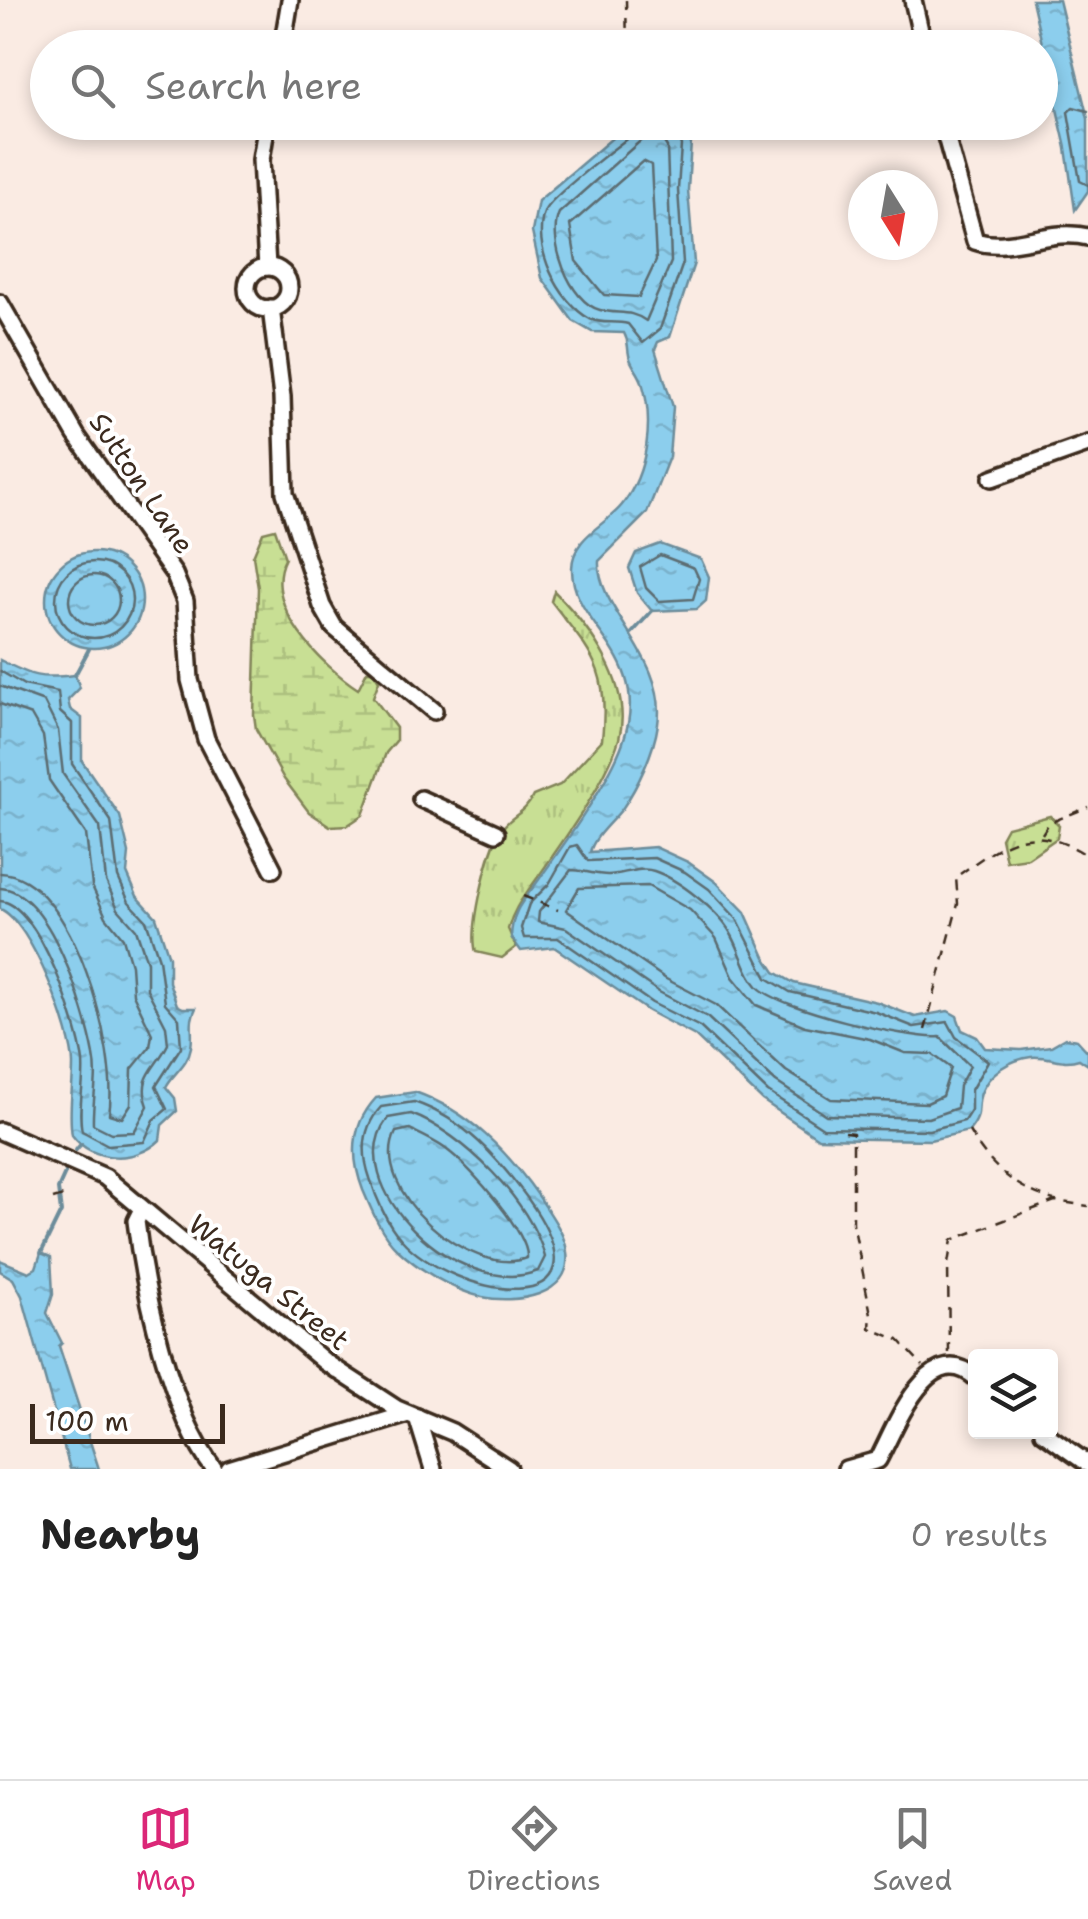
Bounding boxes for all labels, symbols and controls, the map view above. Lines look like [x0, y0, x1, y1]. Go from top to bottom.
search box [30, 30, 1058, 140]
icon: search [65, 58, 120, 113]
text: Search here [145, 60, 362, 111]
north arrow [848, 170, 938, 260]
street label: Sutton Lane [81, 405, 203, 561]
street label: Watuga Street [181, 1205, 357, 1359]
map controls [968, 1349, 1058, 1439]
button: layers [968, 1349, 1058, 1439]
scale bar [30, 1399, 225, 1444]
text: 100 m [45, 1402, 129, 1440]
text: Nearby [40, 1506, 200, 1562]
text: 0 results [911, 1513, 1048, 1556]
tab: Map [136, 1801, 196, 1899]
tab: Directions [467, 1801, 601, 1899]
tab: Saved [873, 1801, 952, 1899]

